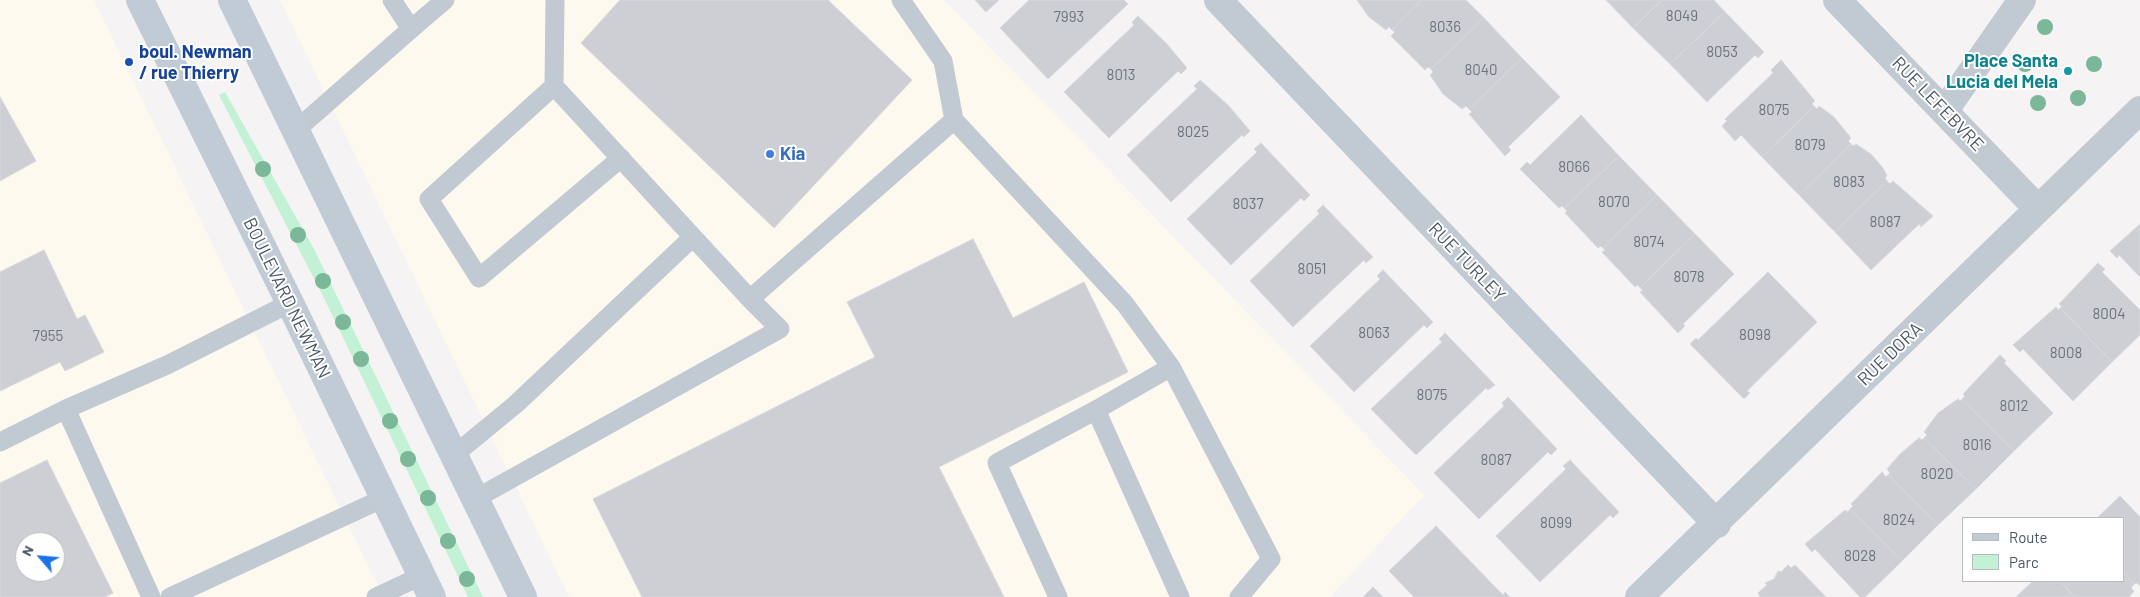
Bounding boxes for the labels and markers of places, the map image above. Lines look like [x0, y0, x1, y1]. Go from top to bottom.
place label: boul. Newman / rue Thierry [139, 41, 252, 84]
place label: Place Santa Lucia del Mela [1946, 50, 2058, 92]
marker: boul. Newman / rue Thierry [123, 56, 135, 68]
marker: Place Santa Lucia del Mela [2062, 65, 2074, 77]
place label: Kia [780, 143, 805, 165]
marker: Kia [764, 148, 776, 160]

